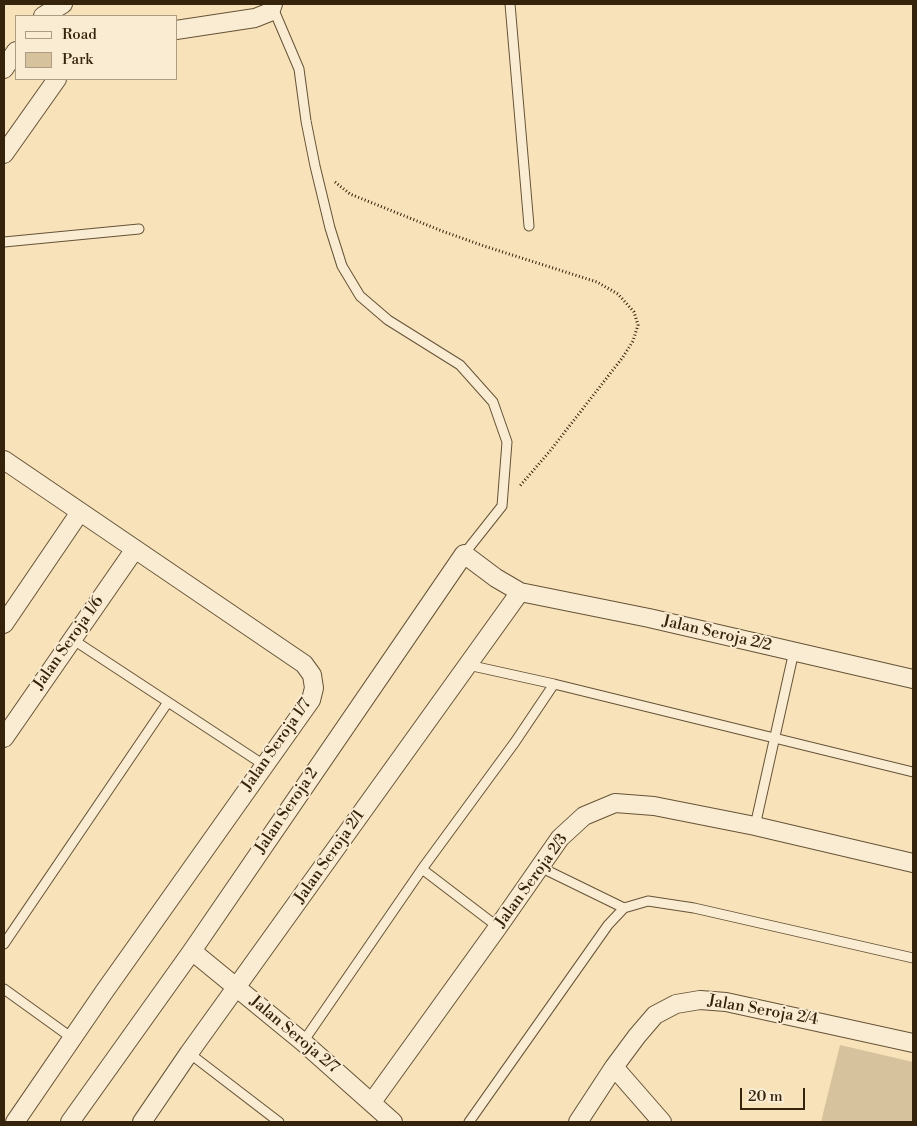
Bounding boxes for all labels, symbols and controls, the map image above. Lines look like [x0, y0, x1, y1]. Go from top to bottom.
legend [15, 15, 178, 80]
text: Road [62, 25, 97, 44]
text: Park [62, 50, 93, 69]
street label: Jalan Seroja 1/6 [30, 593, 108, 693]
street label: Jalan Seroja 2/2 [661, 612, 773, 656]
street label: Jalan Seroja 1/7 [238, 695, 316, 795]
street label: Jalan Seroja 2 [251, 764, 323, 858]
street label: Jalan Seroja 2/1 [291, 807, 369, 907]
street label: Jalan Seroja 2/3 [492, 830, 572, 932]
street label: Jalan Seroja 2/7 [246, 992, 342, 1078]
street label: Jalan Seroja 2/4 [706, 992, 820, 1030]
scale bar [742, 1078, 807, 1110]
text: 20 m [748, 1087, 783, 1106]

